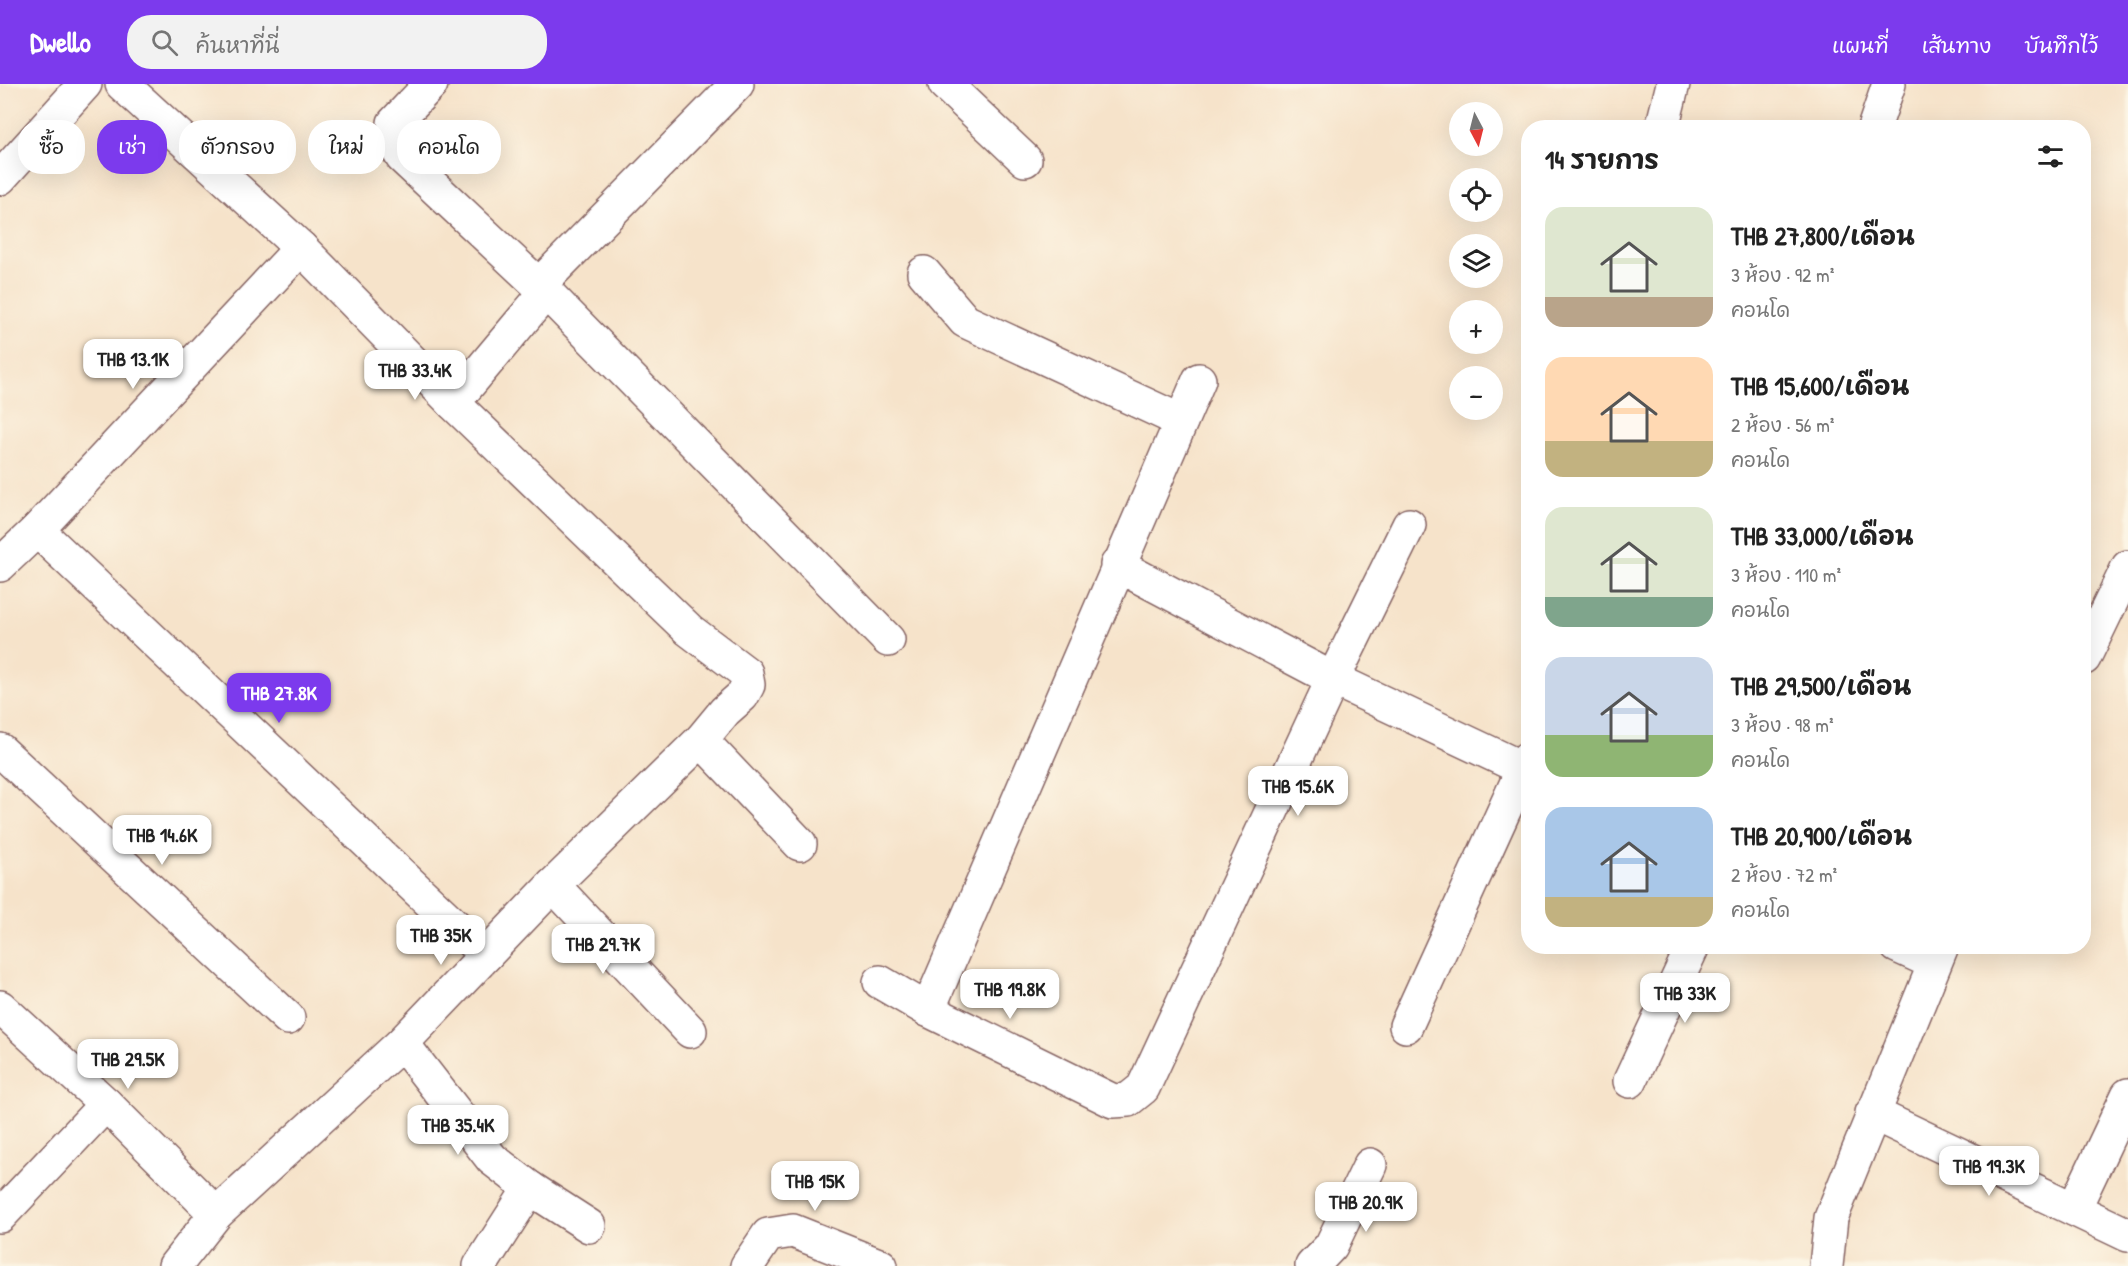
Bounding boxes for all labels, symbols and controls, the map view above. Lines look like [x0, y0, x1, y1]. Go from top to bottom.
search box [127, 15, 547, 69]
text: Dwello [30, 23, 91, 61]
icon: search [148, 26, 181, 59]
text: ค้นหาที่นี่ [196, 30, 279, 60]
text: แผนที่ [1832, 31, 1889, 60]
text: เส้นทาง [1922, 31, 1991, 60]
text: บันทึกไว้ [2024, 31, 2098, 60]
north arrow [1449, 102, 1503, 156]
map controls [1449, 102, 1503, 420]
chip: ซื้อ [18, 120, 85, 174]
chip: เช่า [97, 120, 167, 174]
chip: ตัวกรอง [179, 120, 296, 174]
chip: ใหม่ [308, 120, 385, 174]
chip: คอนโด [397, 120, 501, 174]
icon: filters [2034, 140, 2067, 173]
text: 14 รายการ [1545, 142, 1659, 177]
button: locate [1449, 168, 1503, 222]
text: THB 27,800/เดือน [1731, 218, 1915, 253]
icon: home [1593, 231, 1665, 303]
button: layers [1449, 234, 1503, 288]
text: 3 ห้อง · 92 m² [1731, 261, 1834, 288]
text: คอนโด [1731, 296, 1790, 323]
button: + [1449, 300, 1503, 354]
pin: THB 13.1K [64, 339, 202, 390]
text: THB 13.1K [97, 345, 169, 372]
pin: THB 33.4K [346, 350, 484, 401]
text: THB 33.4K [378, 356, 452, 383]
button: − [1449, 366, 1503, 420]
text: THB 15,600/เดือน [1731, 368, 1909, 403]
icon: home [1593, 381, 1665, 453]
text: 2 ห้อง · 56 m² [1731, 411, 1834, 438]
text: คอนโด [1731, 446, 1790, 473]
text: THB 33,000/เดือน [1731, 518, 1914, 553]
icon: home [1593, 531, 1665, 603]
text: 3 ห้อง · 110 m² [1731, 561, 1841, 588]
text: คอนโด [1731, 596, 1790, 623]
text: THB 29,500/เดือน [1731, 668, 1911, 703]
pin: THB 27.8K [210, 673, 348, 724]
text: THB 27.8K [241, 679, 317, 706]
icon: home [1593, 681, 1665, 753]
text: 3 ห้อง · 98 m² [1731, 711, 1834, 738]
text: คอนโด [1731, 746, 1790, 773]
pin: THB 15.6K [1229, 766, 1367, 817]
text: THB 15.6K [1262, 772, 1334, 799]
pin: THB 14.6K [93, 815, 231, 866]
text: THB 20,900/เดือน [1731, 818, 1912, 853]
text: THB 14.6K [127, 821, 197, 848]
icon: home [1593, 831, 1665, 903]
text: 2 ห้อง · 72 m² [1731, 861, 1837, 888]
text: คอนโด [1731, 896, 1790, 923]
pin: THB 35K [386, 915, 496, 966]
text: THB 35K [410, 921, 472, 948]
pin: THB 29.7K [534, 924, 672, 975]
text: THB 29.7K [566, 930, 640, 957]
pin: THB 19.8K [941, 969, 1079, 1020]
pin: THB 33K [1630, 973, 1740, 1024]
text: THB 19.8K [974, 975, 1046, 1002]
text: THB 33K [1654, 979, 1716, 1006]
pin: THB 29.5K [59, 1039, 197, 1090]
text: THB 29.5K [91, 1045, 165, 1072]
pin: THB 35.4K [389, 1105, 527, 1156]
text: THB 35.4K [421, 1111, 495, 1138]
pin: THB 19.3K [1920, 1146, 2058, 1197]
text: THB 19.3K [1953, 1152, 2025, 1179]
pin: THB 15K [760, 1161, 870, 1212]
text: THB 15K [785, 1167, 845, 1194]
pin: THB 20.9K [1297, 1182, 1435, 1233]
text: THB 20.9K [1329, 1188, 1403, 1215]

